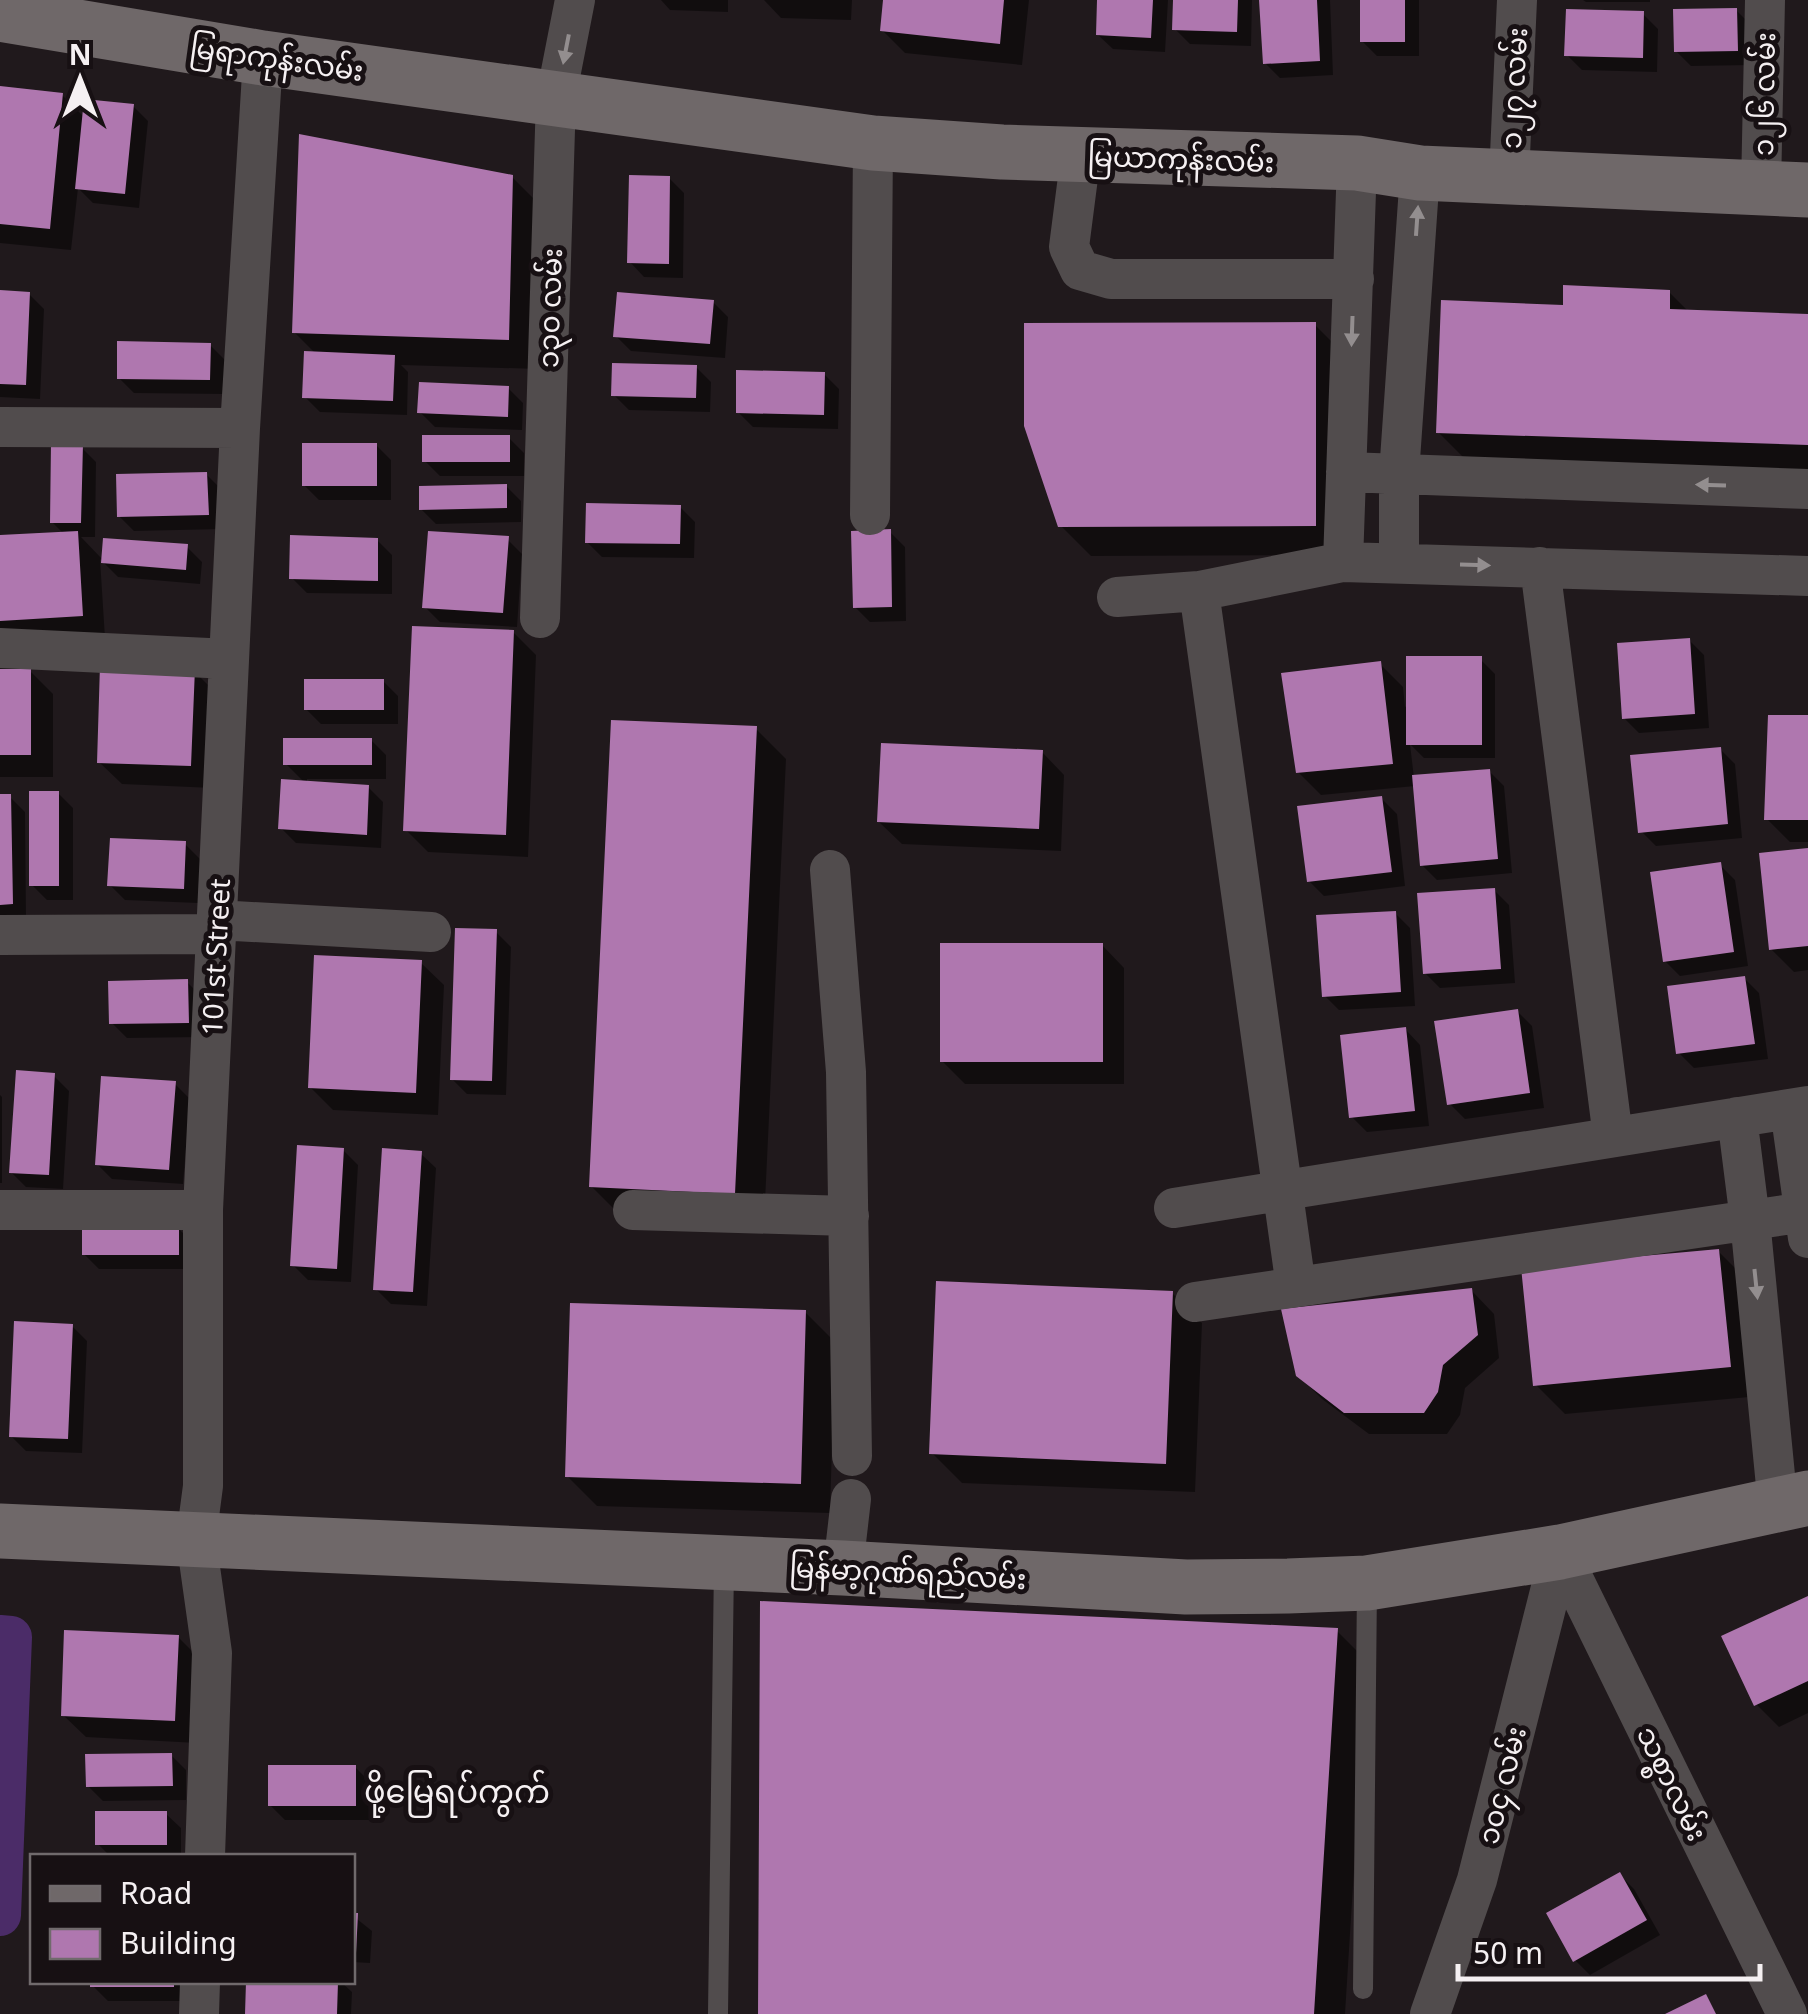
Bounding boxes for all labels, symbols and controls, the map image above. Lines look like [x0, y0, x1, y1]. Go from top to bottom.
street label: ၁၂၇ လမ်း [1491, 26, 1540, 150]
street label: မြရာကုန်းလမ်း [187, 27, 366, 94]
north arrow [30, 30, 130, 130]
street label: ၁၂၆ လမ်း [1743, 32, 1788, 156]
one-way arrow [557, 34, 573, 65]
text: N [69, 35, 91, 73]
street label: မြယာကုန်းလမ်း [1087, 136, 1275, 185]
one-way arrow [1409, 205, 1425, 237]
street label: ၁၃၀ လမ်း [528, 247, 575, 369]
one-way arrow [1344, 315, 1360, 347]
one-way arrow [1694, 477, 1726, 493]
one-way arrow [1460, 558, 1492, 574]
street label: 101st Street [192, 878, 238, 1036]
one-way arrow [1749, 1268, 1765, 1300]
street label: မြန်မာ့ဂုဏ်ရည်လမ်း [788, 1547, 1027, 1602]
street label: သစ္စာလမ်း [1624, 1719, 1717, 1849]
street label: ၁၀၄ လမ်း [1468, 1722, 1539, 1849]
district label: ဖို့မြေရပ်ကွက် [364, 1769, 550, 1818]
legend [30, 1854, 355, 1984]
text: Road [120, 1872, 192, 1913]
scale bar [1458, 1919, 1760, 1981]
text: Building [120, 1922, 237, 1963]
text: 50 m [1473, 1932, 1543, 1973]

